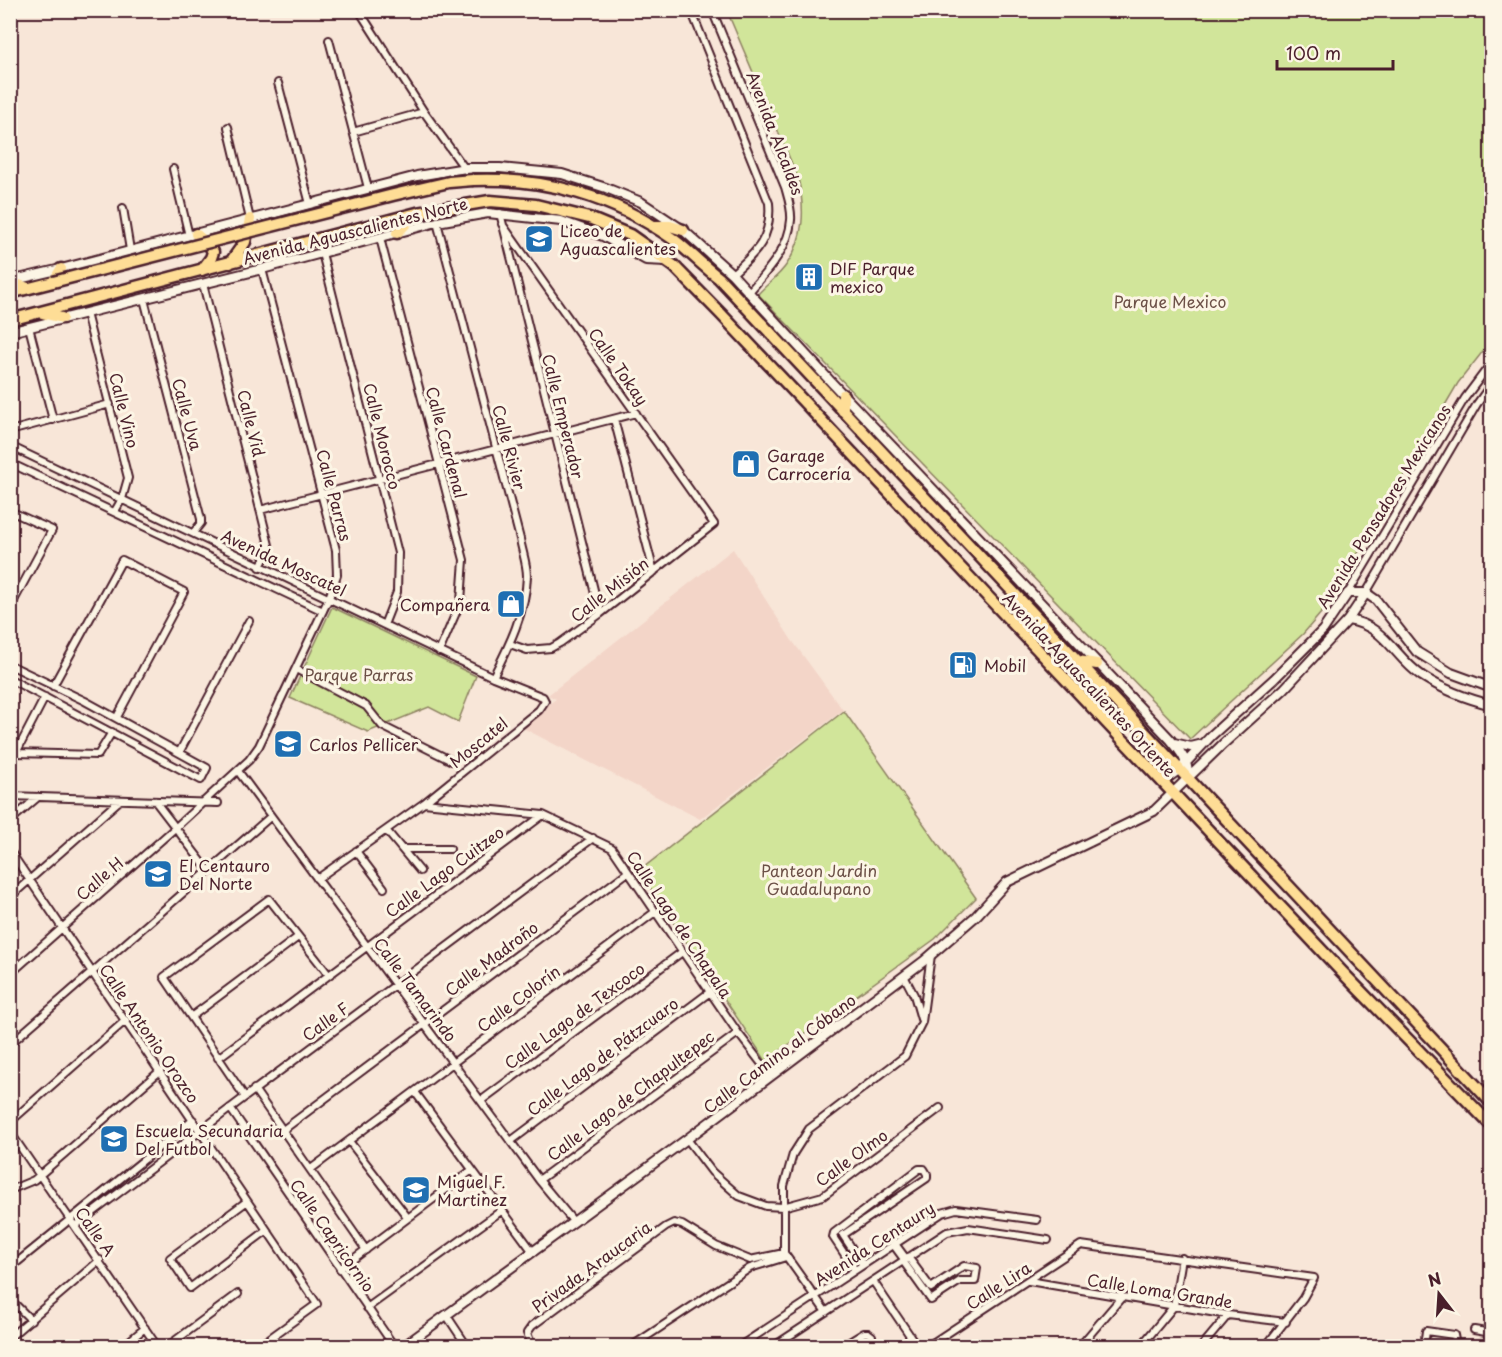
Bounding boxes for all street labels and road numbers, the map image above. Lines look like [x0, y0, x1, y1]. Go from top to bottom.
street label: Avenida Alcaldes [741, 68, 811, 198]
street label: Avenida Aguascalientes Norte [240, 190, 470, 270]
street label: Calle Tokay [583, 322, 655, 410]
street label: Calle Emperador [537, 351, 591, 481]
street label: Calle Vino [104, 370, 146, 450]
street label: Calle Uva [167, 375, 209, 453]
street label: Calle Morocco [358, 380, 408, 492]
street label: Calle Cardenal [421, 384, 473, 500]
street label: Calle Vid [232, 387, 272, 459]
street label: Avenida Pensadores Mexicanos [1310, 399, 1456, 613]
street label: Calle Rivier [487, 402, 533, 493]
street label: Calle Parras [311, 446, 359, 544]
street label: Avenida Moscatel [218, 523, 350, 601]
street label: Calle Misión [565, 551, 653, 627]
street label: Avenida Aguascalientes Oriente [998, 586, 1182, 782]
street label: Moscatel [444, 711, 512, 773]
street label: Calle Lago Cuitzeo [380, 820, 508, 922]
street label: Calle Lago de Chapala [622, 845, 738, 1003]
street label: Calle H [70, 851, 128, 905]
street label: Calle Madroño [439, 915, 543, 1001]
street label: Calle Tamarindo [369, 932, 463, 1046]
street label: Calle Lago de Texcoco [499, 956, 649, 1074]
street label: Calle Antonio Orozco [94, 958, 206, 1108]
street label: Calle Colorín [471, 959, 565, 1037]
street label: Calle Camino al Cóbano [698, 987, 861, 1119]
street label: Calle Lago de Pátzcuaro [521, 991, 683, 1121]
street label: Calle F [297, 996, 353, 1046]
street label: Calle Lago de Chapultepec [541, 1024, 719, 1166]
street label: Calle Olmo [810, 1123, 892, 1191]
street label: Calle Capricornio [285, 1174, 381, 1297]
street label: Avenida Centaury [809, 1195, 939, 1291]
street label: Calle A [70, 1201, 122, 1261]
street label: Privada Araucaria [526, 1214, 656, 1318]
street label: Calle Lira [961, 1255, 1035, 1315]
street label: Calle Loma Grande [1086, 1267, 1235, 1313]

